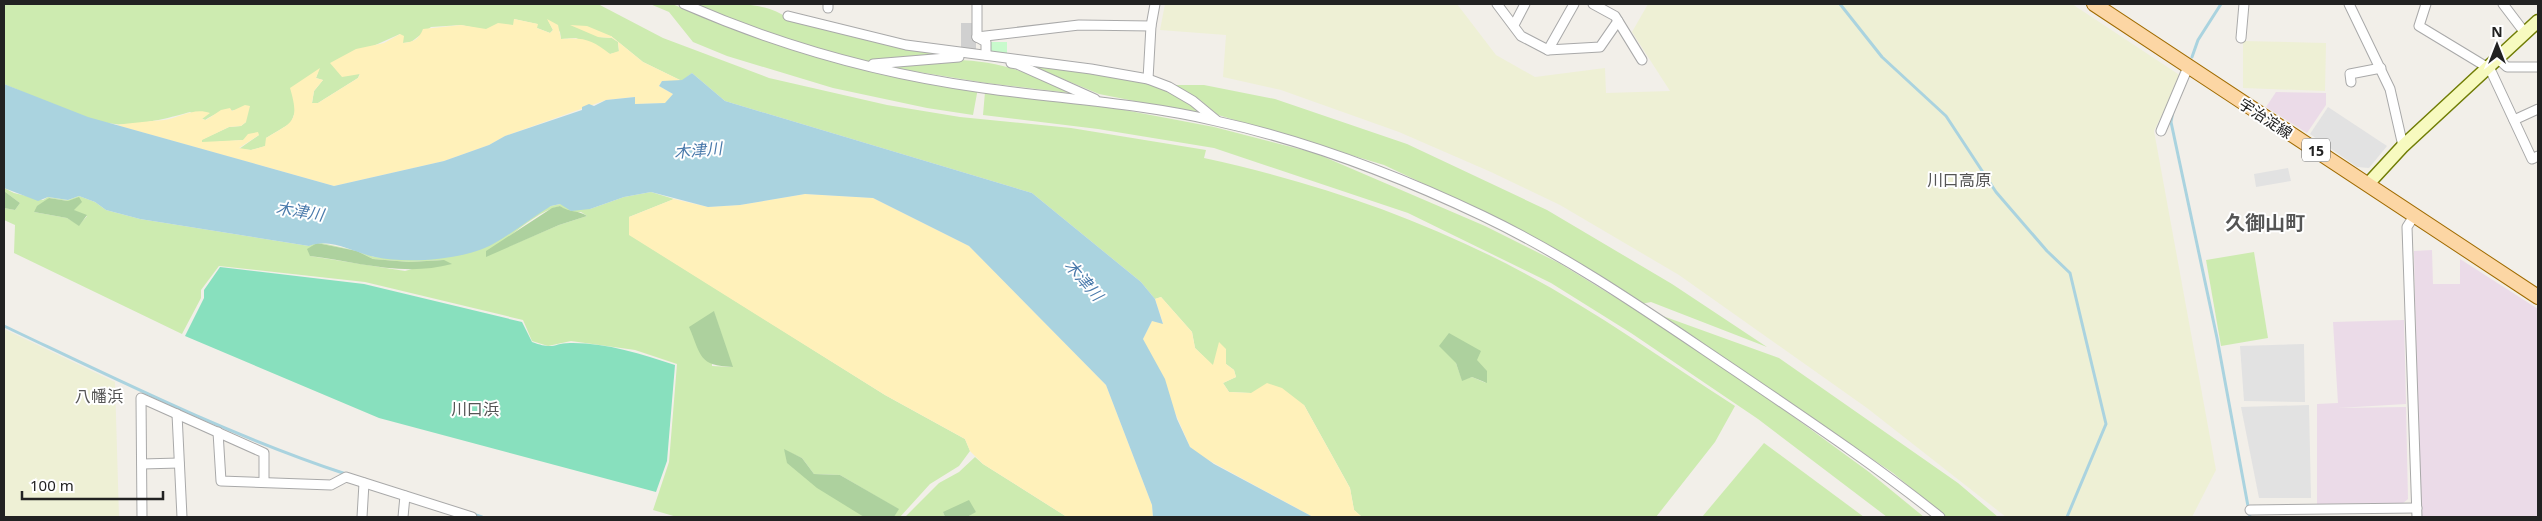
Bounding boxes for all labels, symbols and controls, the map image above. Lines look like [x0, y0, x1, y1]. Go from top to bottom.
north arrow [2472, 20, 2522, 70]
text: N [2491, 22, 2503, 41]
street label: 宇治淀線 [2235, 93, 2297, 143]
water label: 木津川 [673, 137, 725, 163]
road number: 15 [2302, 138, 2330, 162]
district label: 川口高原 [1927, 169, 1991, 191]
water label: 木津川 [275, 196, 327, 226]
district label: 久御山町 [2225, 209, 2305, 236]
water label: 木津川 [1060, 255, 1109, 307]
district label: 八幡浜 [75, 385, 123, 407]
district label: 川口浜 [451, 398, 499, 420]
scale bar [22, 468, 164, 500]
text: 100 m [30, 475, 74, 495]

